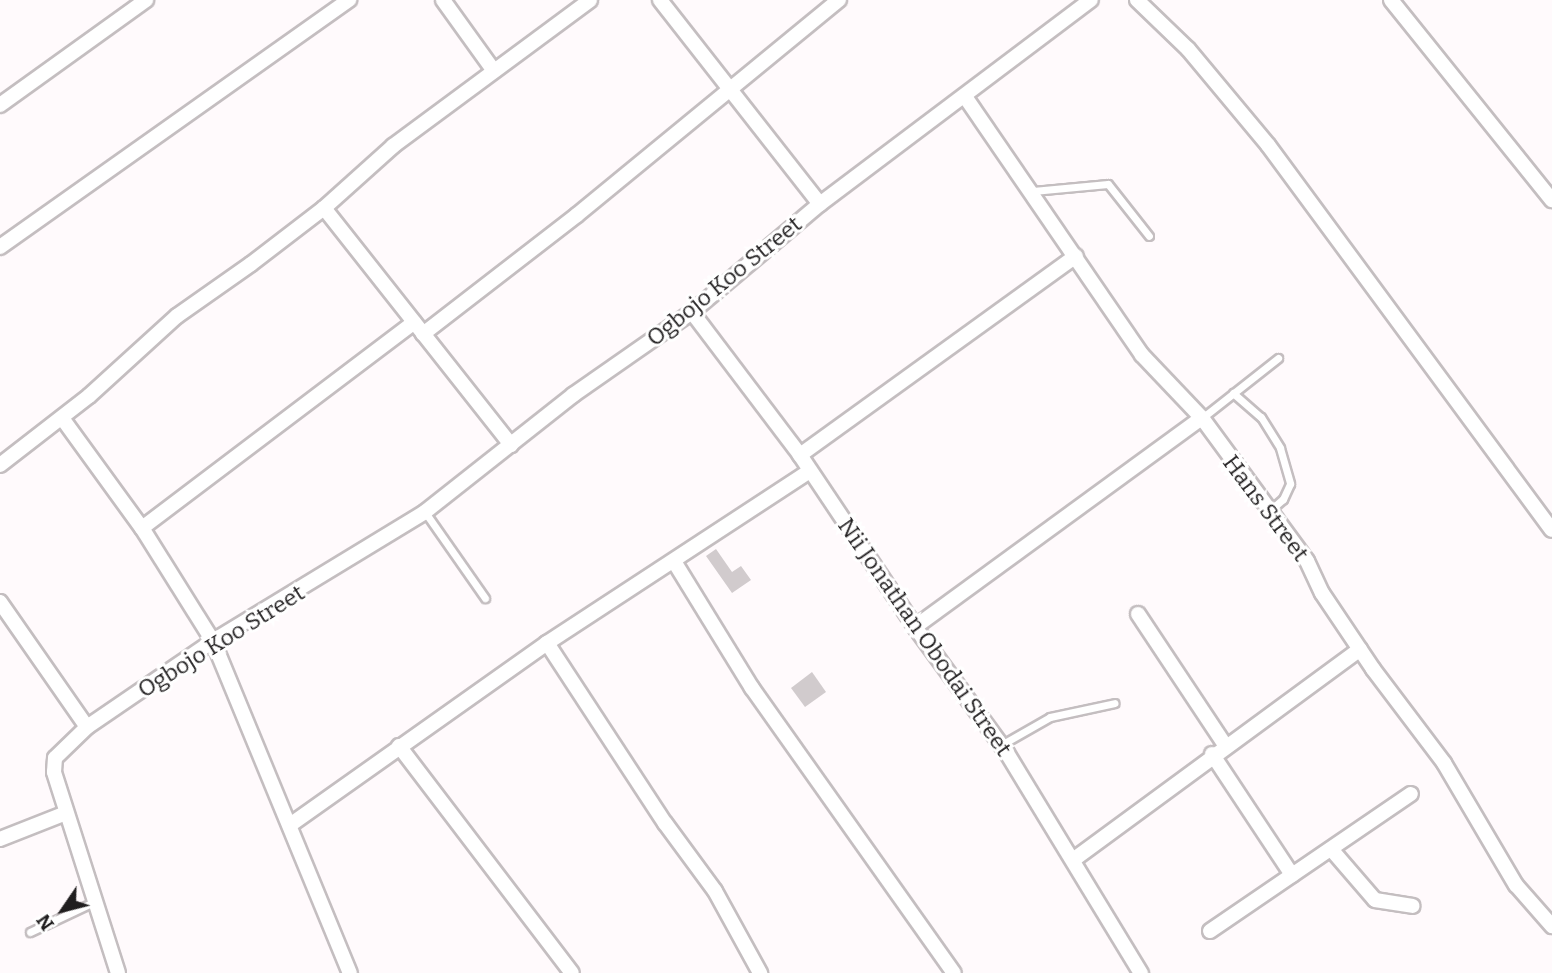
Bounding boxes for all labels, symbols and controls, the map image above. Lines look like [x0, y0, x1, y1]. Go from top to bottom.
street label: Ogbojo Koo Street [641, 210, 807, 352]
street label: Hans Street [1217, 450, 1315, 566]
street label: Nii Jonathan Obodai Street [832, 513, 1018, 761]
street label: Ogbojo Koo Street [133, 579, 309, 703]
north arrow [28, 875, 98, 945]
text: N [32, 910, 59, 935]

